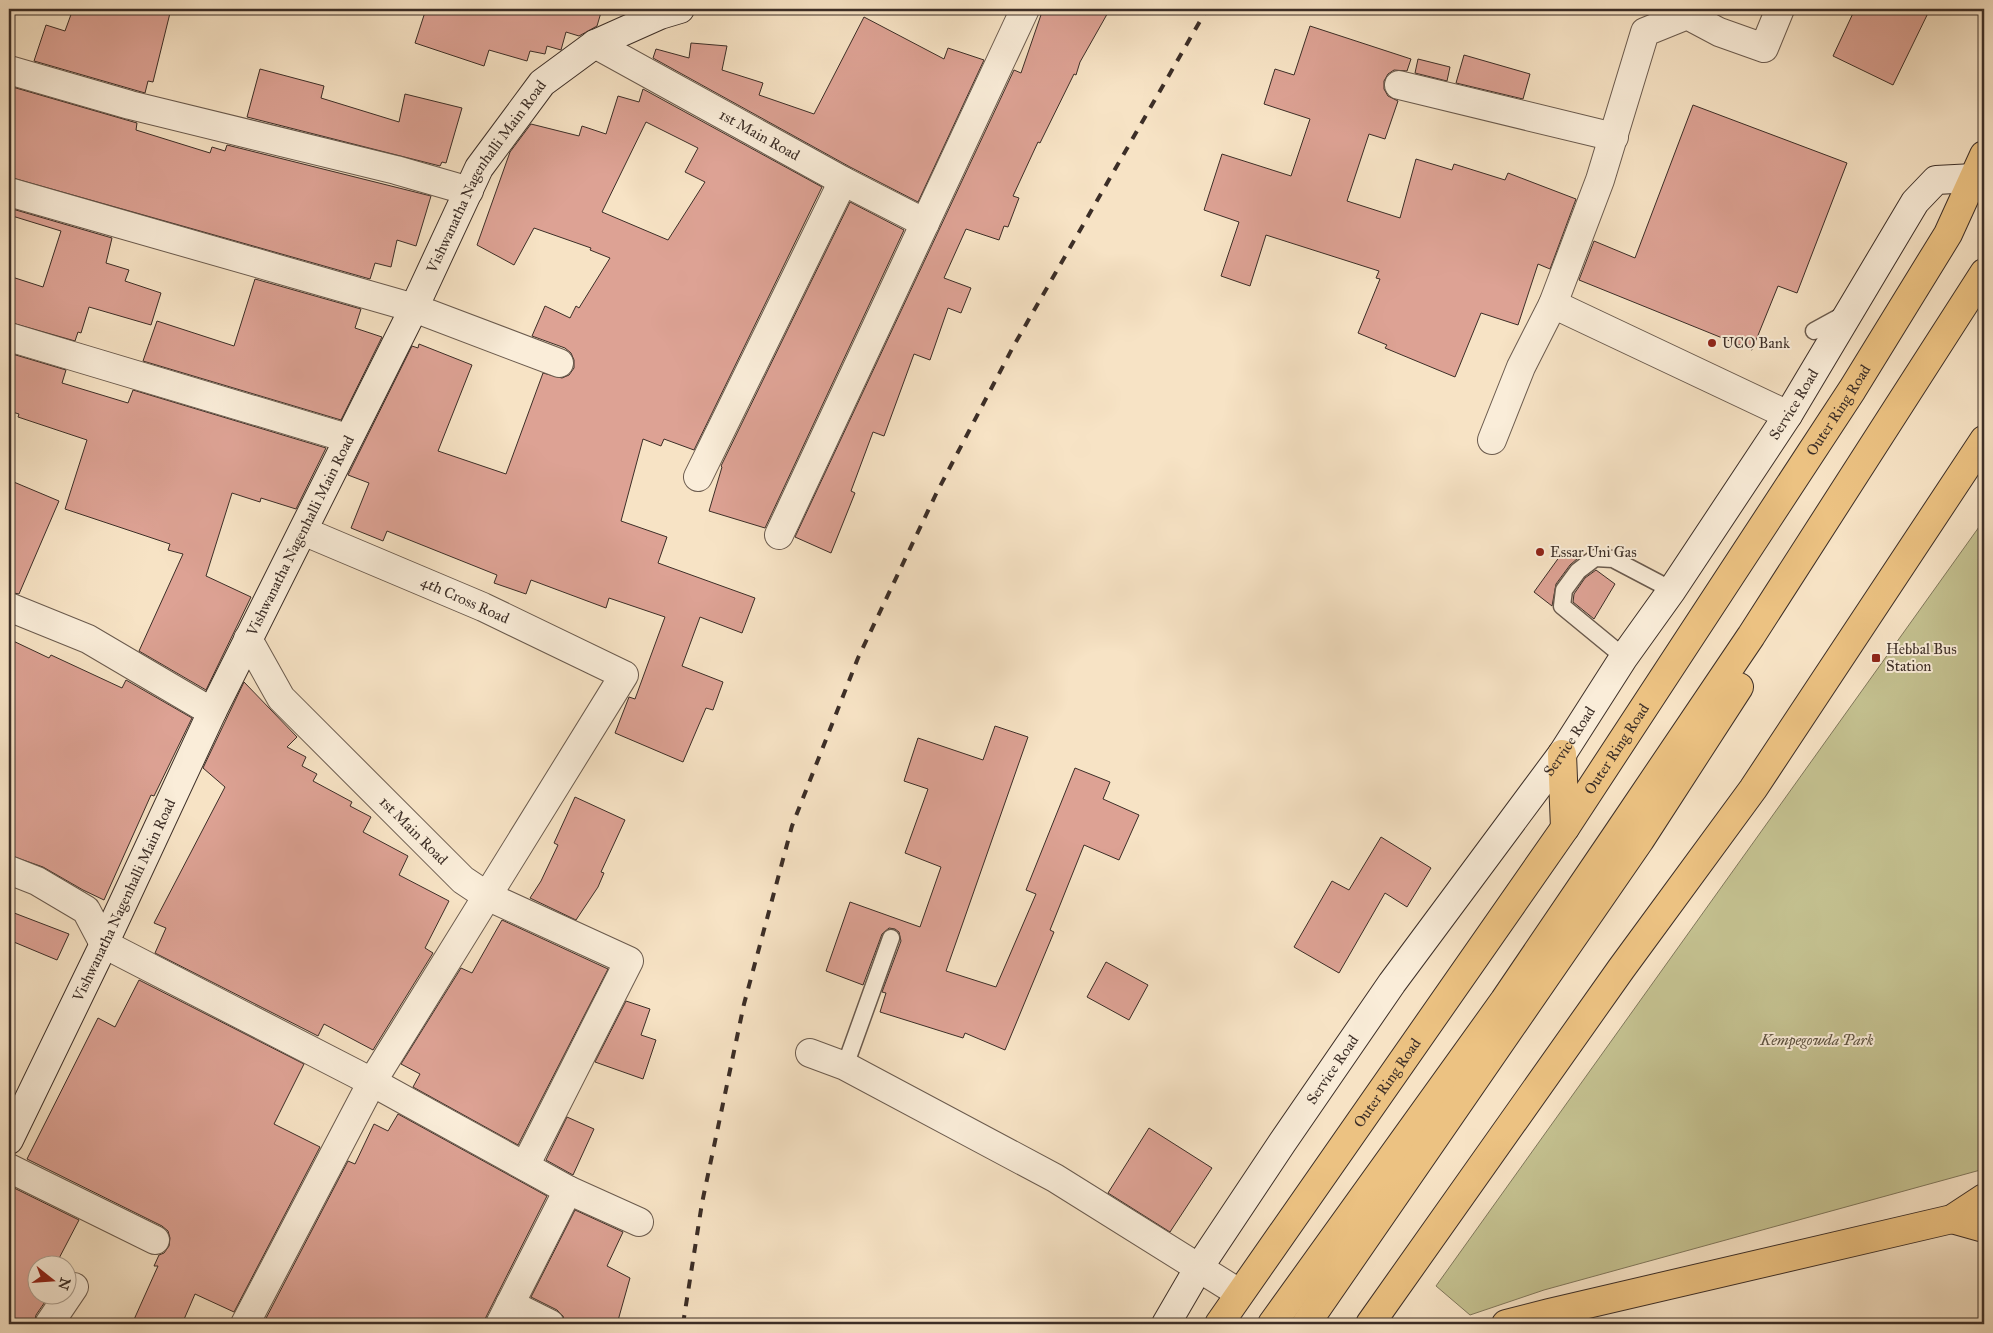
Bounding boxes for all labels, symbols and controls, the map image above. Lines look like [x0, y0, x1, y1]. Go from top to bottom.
street label: Vishwanatha Nagenhalli Main Road [422, 76, 550, 277]
street label: 1st Main Road [716, 105, 803, 165]
place label: UCO Bank [1722, 334, 1790, 352]
marker: UCO Bank [1706, 337, 1718, 349]
street label: Outer Ring Road [1802, 361, 1875, 459]
street label: Service Road [1765, 365, 1823, 443]
street label: Vishwanatha Nagenhalli Main Road [242, 432, 358, 640]
place label: Essar Uni Gas [1550, 543, 1637, 561]
marker: Essar Uni Gas [1534, 546, 1546, 558]
street label: 4th Cross Road [418, 572, 512, 628]
place label: Hebbal Bus Station [1886, 640, 1957, 675]
marker: Hebbal Bus Station [1870, 652, 1882, 664]
street label: Outer Ring Road [1580, 700, 1653, 798]
street label: Service Road [1540, 703, 1599, 780]
street label: 1st Main Road [376, 793, 452, 869]
street label: Vishwanatha Nagenhalli Main Road [68, 796, 179, 1005]
street label: Service Road [1302, 1031, 1363, 1108]
park label: Kempegowda Park [1760, 1031, 1874, 1050]
street label: Outer Ring Road [1350, 1034, 1425, 1131]
north arrow [28, 1256, 78, 1306]
text: N [54, 1275, 74, 1292]

